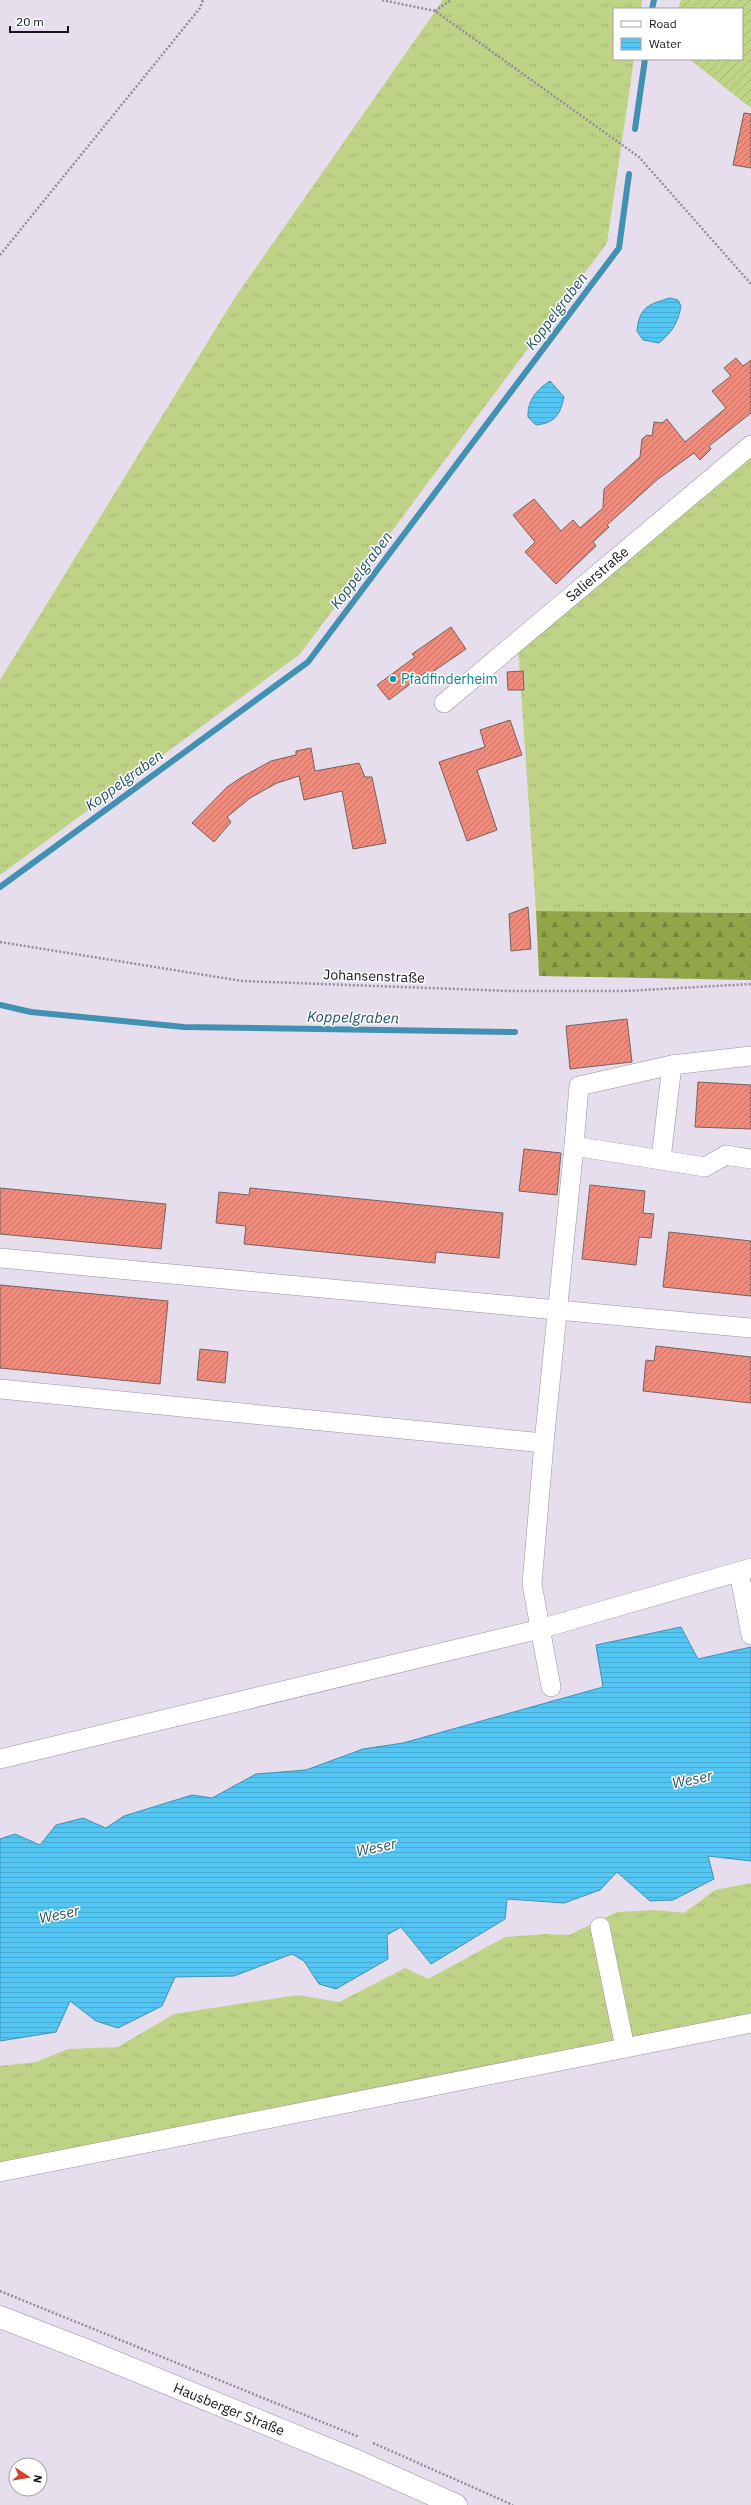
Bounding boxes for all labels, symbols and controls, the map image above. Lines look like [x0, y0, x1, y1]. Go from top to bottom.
scale bar [10, 8, 68, 34]
legend [613, 8, 743, 60]
text: 20 m [16, 14, 44, 29]
text: Road [649, 16, 677, 31]
text: Water [649, 36, 682, 51]
water label: Koppelgraben [521, 269, 591, 353]
water label: Koppelgraben [326, 528, 396, 612]
street label: Salierstraße [562, 542, 632, 606]
place label: Pfadfinderheim [401, 670, 498, 688]
marker: Pfadfinderheim [388, 674, 398, 684]
water label: Koppelgraben [81, 745, 167, 815]
street label: Johansenstraße [323, 965, 425, 987]
water label: Koppelgraben [307, 1007, 399, 1027]
water label: Weser [670, 1765, 714, 1793]
water label: Weser [354, 1833, 398, 1861]
water label: Weser [37, 1900, 81, 1928]
street label: Hausberger Straße [171, 2378, 288, 2440]
north arrow [8, 2457, 48, 2497]
text: N [30, 2474, 45, 2484]

